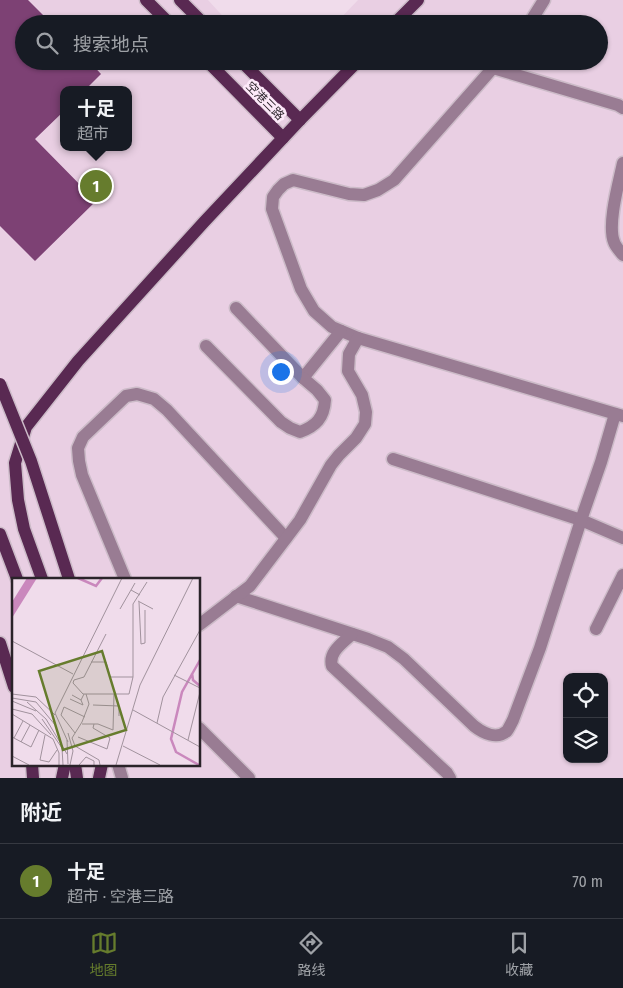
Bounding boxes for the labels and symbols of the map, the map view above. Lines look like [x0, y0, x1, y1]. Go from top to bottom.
street label: 空港三路 [243, 79, 287, 123]
pin: 1 [80, 167, 112, 205]
your location [268, 359, 294, 385]
inset map [12, 578, 200, 766]

